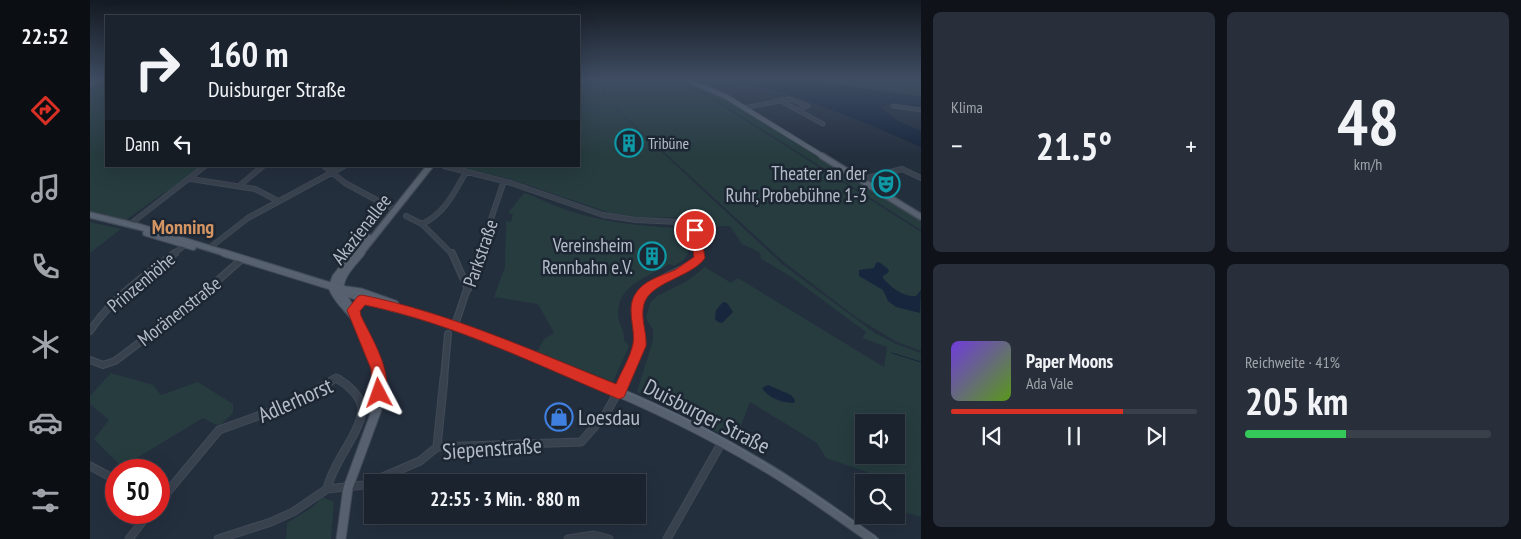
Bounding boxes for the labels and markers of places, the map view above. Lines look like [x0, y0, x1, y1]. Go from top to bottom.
building icon: Tribüne [614, 128, 644, 158]
place label: Tribüne [648, 133, 689, 153]
place label: Theater an der Ruhr, Probebühne 1-3 [725, 161, 868, 207]
theatre icon: Theater an der Ruhr, Probebühne 1-3 [871, 169, 901, 199]
pin [674, 209, 716, 251]
place label: Vereinsheim Rennbahn e.V. [542, 233, 633, 279]
building icon: Vereinsheim Rennbahn e.V. [637, 241, 667, 271]
shop icon: Loesdau [544, 402, 574, 432]
place label: Loesdau [578, 403, 640, 431]

